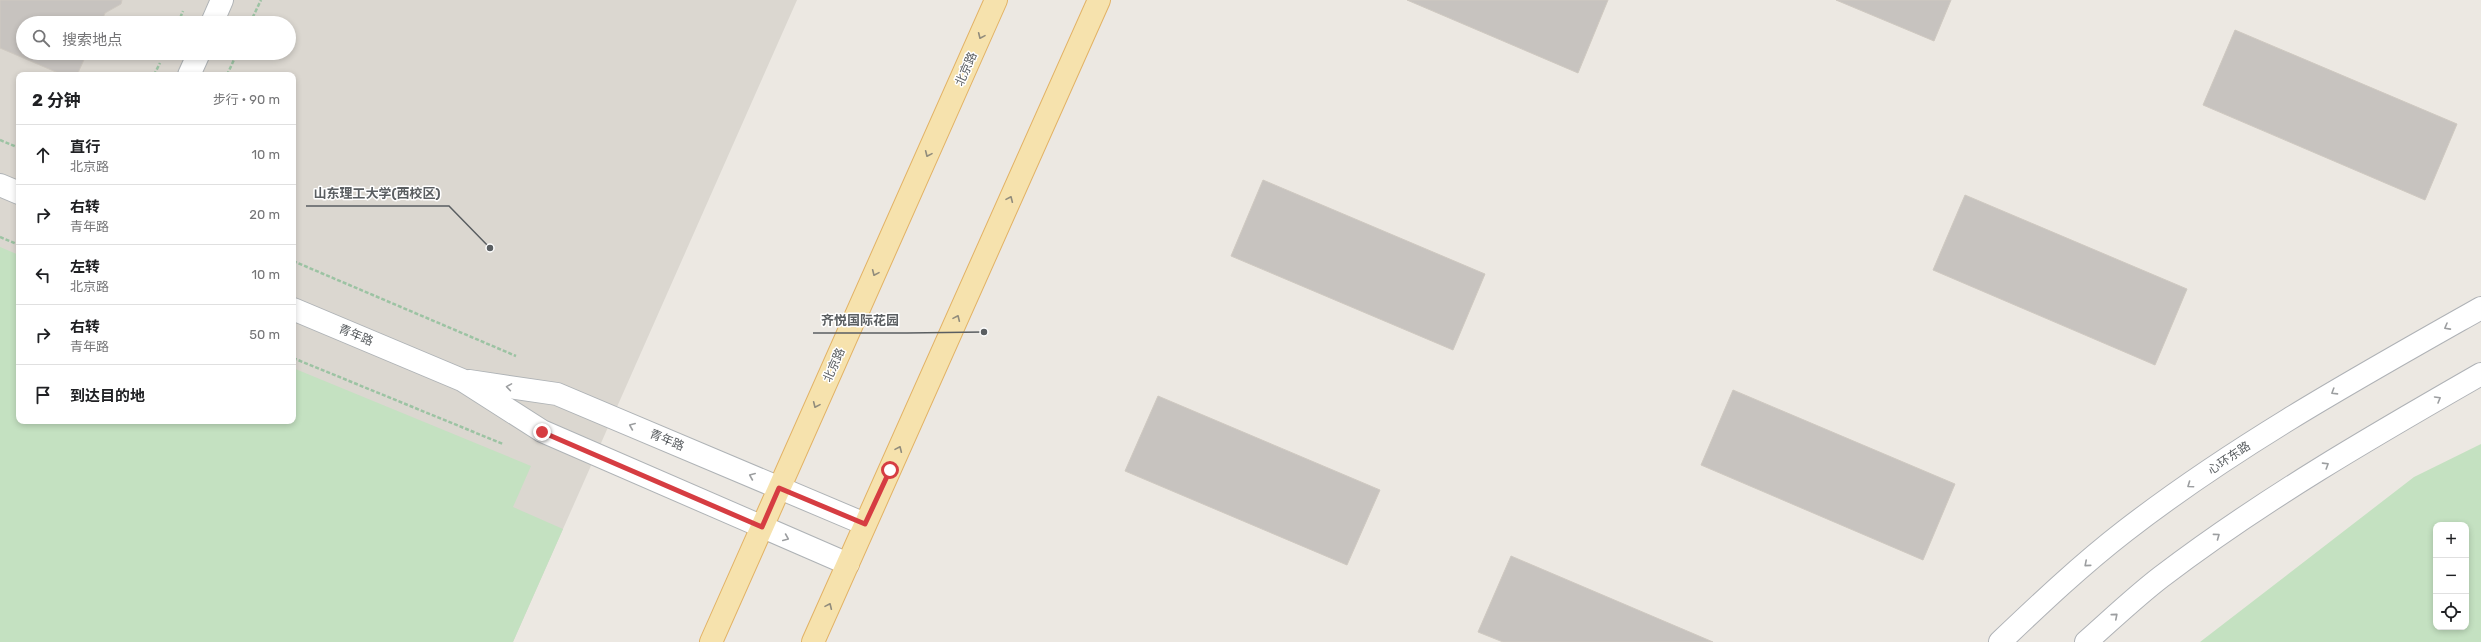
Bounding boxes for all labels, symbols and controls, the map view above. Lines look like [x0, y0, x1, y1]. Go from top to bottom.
search box [16, 16, 296, 60]
icon: search [30, 27, 52, 49]
text: 搜索地点 [62, 31, 122, 49]
one-way arrow [977, 32, 985, 39]
street label: 北京路 [952, 50, 980, 88]
text: 2 分钟 [32, 90, 81, 110]
text: 步行 · 90 m [213, 92, 280, 107]
text: 直行 [70, 138, 100, 156]
icon: ahead [32, 144, 54, 166]
text: 10 m [251, 147, 280, 162]
one-way arrow [925, 150, 933, 158]
text: 北京路 [70, 159, 109, 174]
callout: 山东理工大学(西校区) [306, 181, 449, 206]
text: 山东理工大学(西校区) [314, 186, 440, 201]
one-way arrow [1005, 196, 1013, 203]
text: 右转 [70, 198, 100, 216]
icon: right [32, 204, 54, 226]
text: 20 m [249, 207, 280, 222]
text: 青年路 [70, 219, 109, 234]
text: 左转 [70, 258, 100, 276]
icon: left [32, 264, 54, 286]
text: 10 m [251, 267, 280, 282]
one-way arrow [872, 269, 880, 276]
text: 北京路 [70, 279, 109, 294]
callout: 齐悦国际花园 [813, 308, 907, 333]
text: 齐悦国际花园 [821, 313, 899, 328]
one-way arrow [952, 314, 960, 322]
text: 右转 [70, 318, 100, 336]
street label: 青年路 [337, 322, 375, 348]
one-way arrow [2444, 323, 2451, 330]
icon: right [32, 324, 54, 346]
text: 50 m [249, 327, 280, 342]
text: 青年路 [70, 339, 109, 354]
street label: 北京路 [820, 346, 848, 384]
one-way arrow [506, 383, 512, 392]
icon: arrive [32, 384, 54, 406]
text: 到达目的地 [70, 387, 145, 405]
one-way arrow [2331, 387, 2338, 394]
one-way arrow [2434, 396, 2441, 403]
one-way arrow [813, 400, 821, 408]
one-way arrow [629, 422, 636, 430]
route end [533, 423, 551, 441]
street label: 青年路 [648, 427, 686, 453]
street label: 心环东路 [2205, 439, 2253, 477]
one-way arrow [894, 446, 902, 454]
route start [881, 461, 899, 479]
one-way arrow [2322, 462, 2329, 469]
one-way arrow [749, 473, 756, 481]
one-way arrow [2187, 480, 2194, 488]
map controls [2433, 522, 2469, 630]
button: + [2433, 522, 2469, 558]
one-way arrow [782, 533, 789, 541]
one-way arrow [2213, 534, 2220, 541]
button: − [2433, 558, 2469, 594]
one-way arrow [2084, 560, 2092, 567]
button: locate [2433, 594, 2469, 630]
one-way arrow [824, 603, 832, 611]
one-way arrow [2110, 614, 2118, 621]

